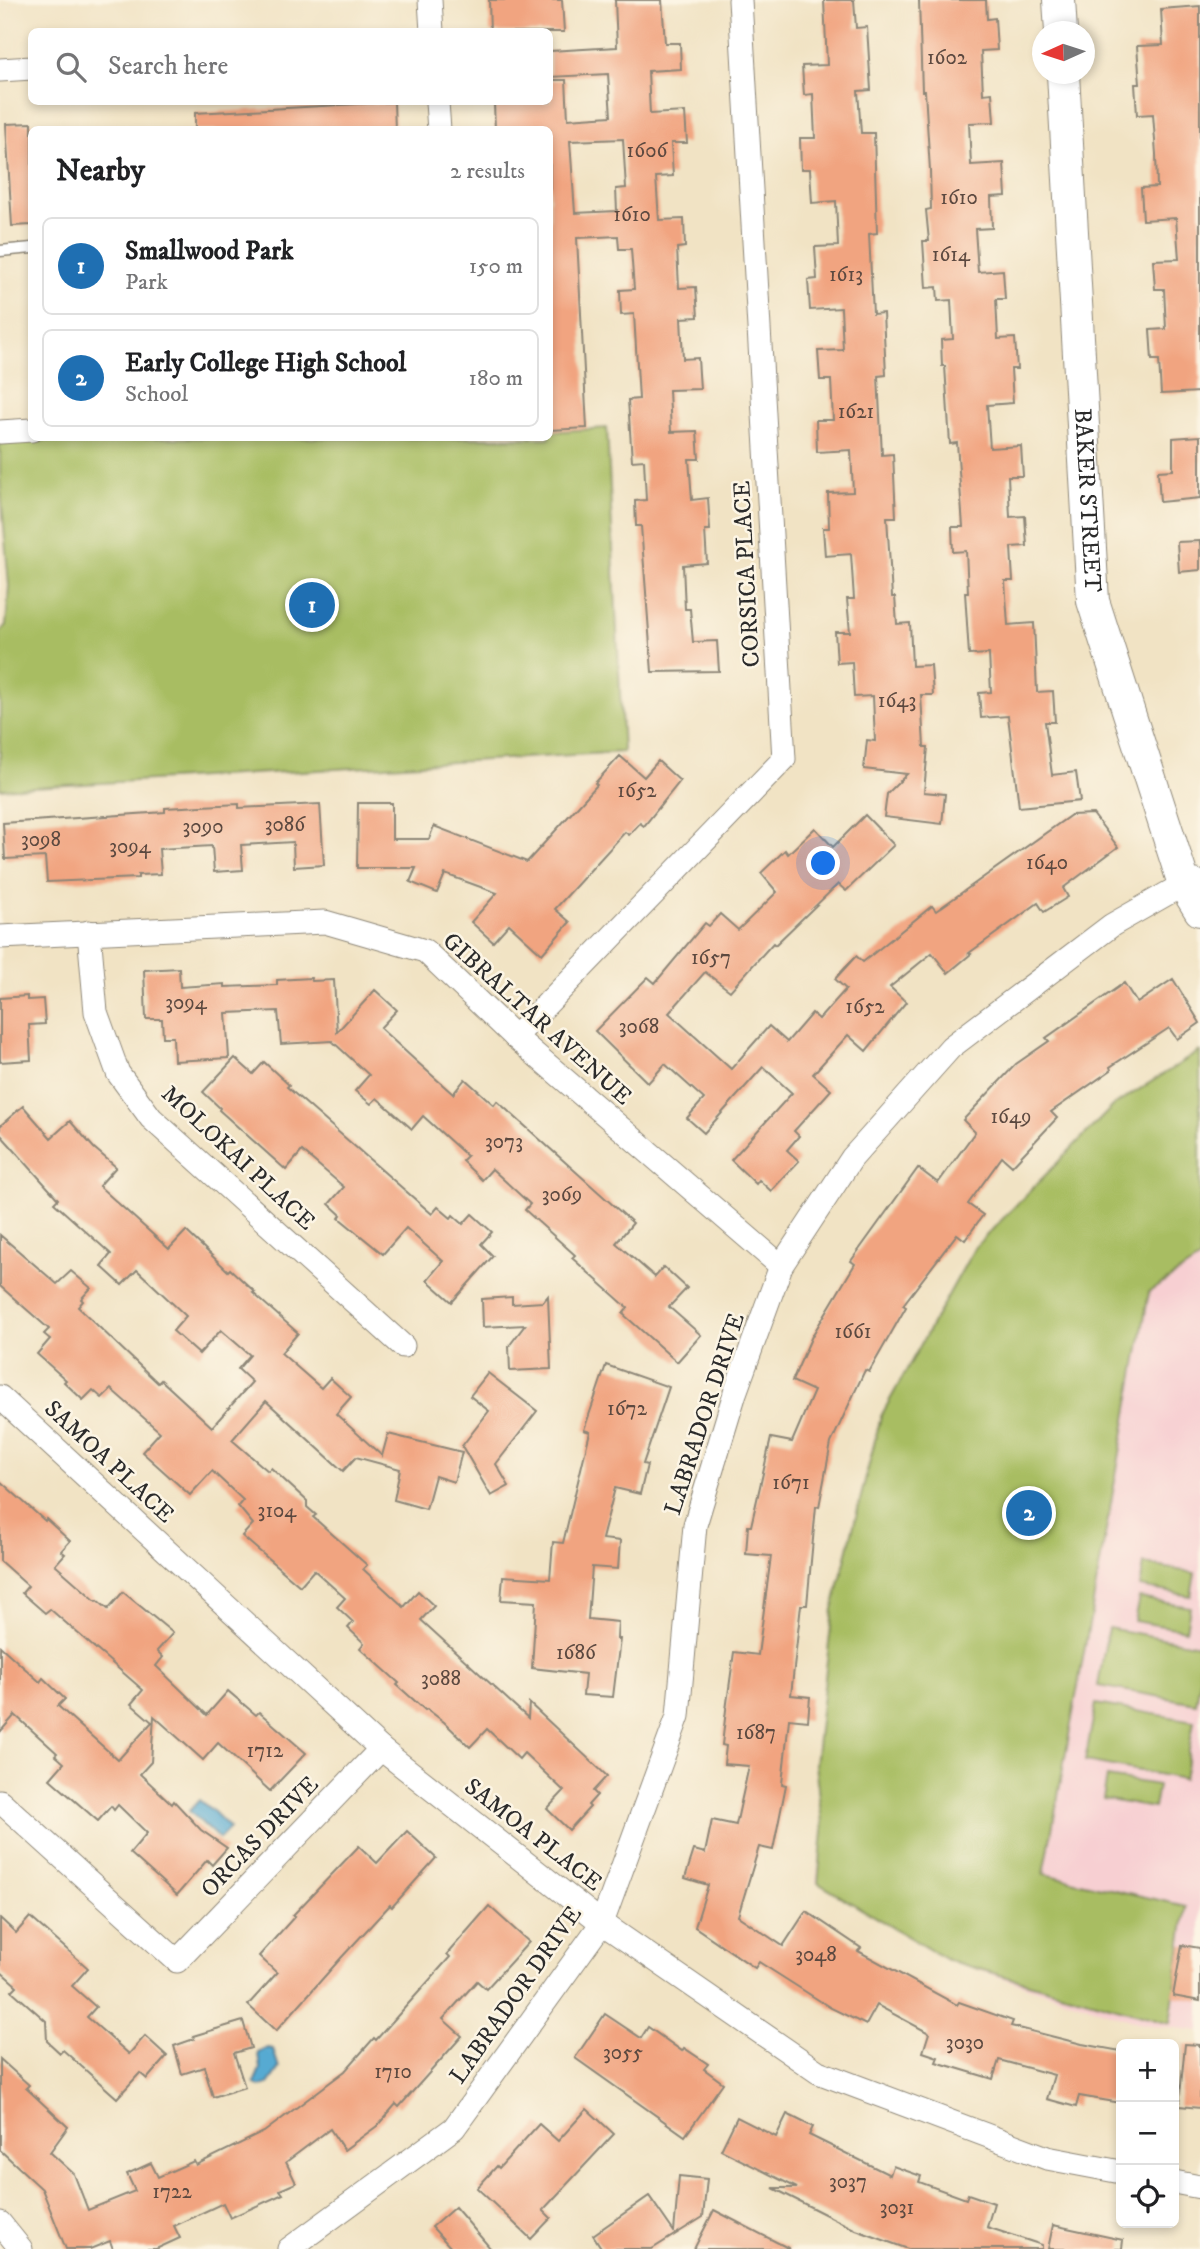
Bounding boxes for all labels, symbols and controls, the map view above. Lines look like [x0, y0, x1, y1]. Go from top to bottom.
north arrow [1032, 21, 1095, 84]
search box [28, 28, 553, 105]
house number: 1602 [927, 45, 968, 71]
icon: search [52, 48, 90, 86]
text: Search here [108, 50, 228, 83]
house number: 1606 [627, 138, 668, 164]
text: Nearby [56, 153, 145, 190]
text: 2 results [450, 157, 525, 186]
house number: 1610 [940, 185, 978, 211]
house number: 1610 [613, 202, 651, 228]
text: Smallwood Park [125, 235, 294, 268]
house number: 1614 [932, 242, 971, 268]
text: 1 [77, 252, 85, 281]
text: 150 m [469, 252, 523, 281]
house number: 1613 [829, 262, 863, 288]
text: Park [125, 268, 168, 297]
text: Early College High School [125, 347, 406, 380]
text: 2 [75, 364, 87, 393]
text: 180 m [468, 364, 523, 393]
text: School [125, 380, 188, 409]
house number: 1621 [838, 399, 874, 425]
street label: BAKER STREET [1067, 407, 1107, 593]
street label: CORSICA PLACE [727, 480, 767, 668]
pin: 1 [289, 579, 335, 631]
house number: 1643 [878, 688, 916, 714]
house number: 1652 [617, 778, 657, 804]
house number: 3086 [265, 812, 306, 838]
house number: 3090 [183, 814, 223, 840]
house number: 3098 [21, 827, 61, 853]
house number: 3094 [109, 834, 152, 860]
your location [806, 846, 840, 880]
house number: 1640 [1026, 850, 1068, 876]
street label: GIBRALTAR AVENUE [436, 926, 638, 1112]
house number: 1657 [691, 945, 731, 971]
house number: 3094 [165, 990, 208, 1016]
house number: 1652 [845, 994, 885, 1020]
house number: 3068 [619, 1014, 659, 1040]
street label: MOLOKAI PLACE [155, 1079, 321, 1237]
house number: 1649 [990, 1104, 1032, 1130]
house number: 3073 [485, 1129, 523, 1155]
house number: 3069 [542, 1182, 582, 1208]
street label: LABRADOR DRIVE [658, 1309, 752, 1519]
house number: 1661 [834, 1319, 872, 1345]
street label: SAMOA PLACE [38, 1394, 180, 1530]
house number: 1672 [607, 1396, 648, 1422]
house number: 1671 [772, 1470, 810, 1496]
pin: 2 [1006, 1487, 1052, 1539]
house number: 3104 [258, 1498, 297, 1524]
house number: 1686 [556, 1640, 597, 1666]
house number: 3088 [421, 1666, 461, 1692]
house number: 1687 [736, 1720, 776, 1746]
house number: 1712 [247, 1738, 284, 1764]
street label: ORCAS DRIVE [195, 1770, 325, 1904]
street label: SAMOA PLACE [458, 1772, 608, 1898]
street label: LABRADOR DRIVE [443, 1900, 589, 2090]
house number: 3048 [795, 1942, 837, 1968]
house number: 3030 [946, 2030, 984, 2056]
map controls [1116, 2039, 1179, 2228]
button: + [1116, 2039, 1179, 2102]
house number: 3055 [603, 2040, 643, 2066]
house number: 1710 [374, 2059, 412, 2085]
button: − [1116, 2102, 1179, 2165]
button: locate [1116, 2165, 1179, 2228]
house number: 3037 [829, 2169, 867, 2195]
house number: 1722 [152, 2179, 192, 2205]
house number: 3031 [880, 2195, 914, 2221]

